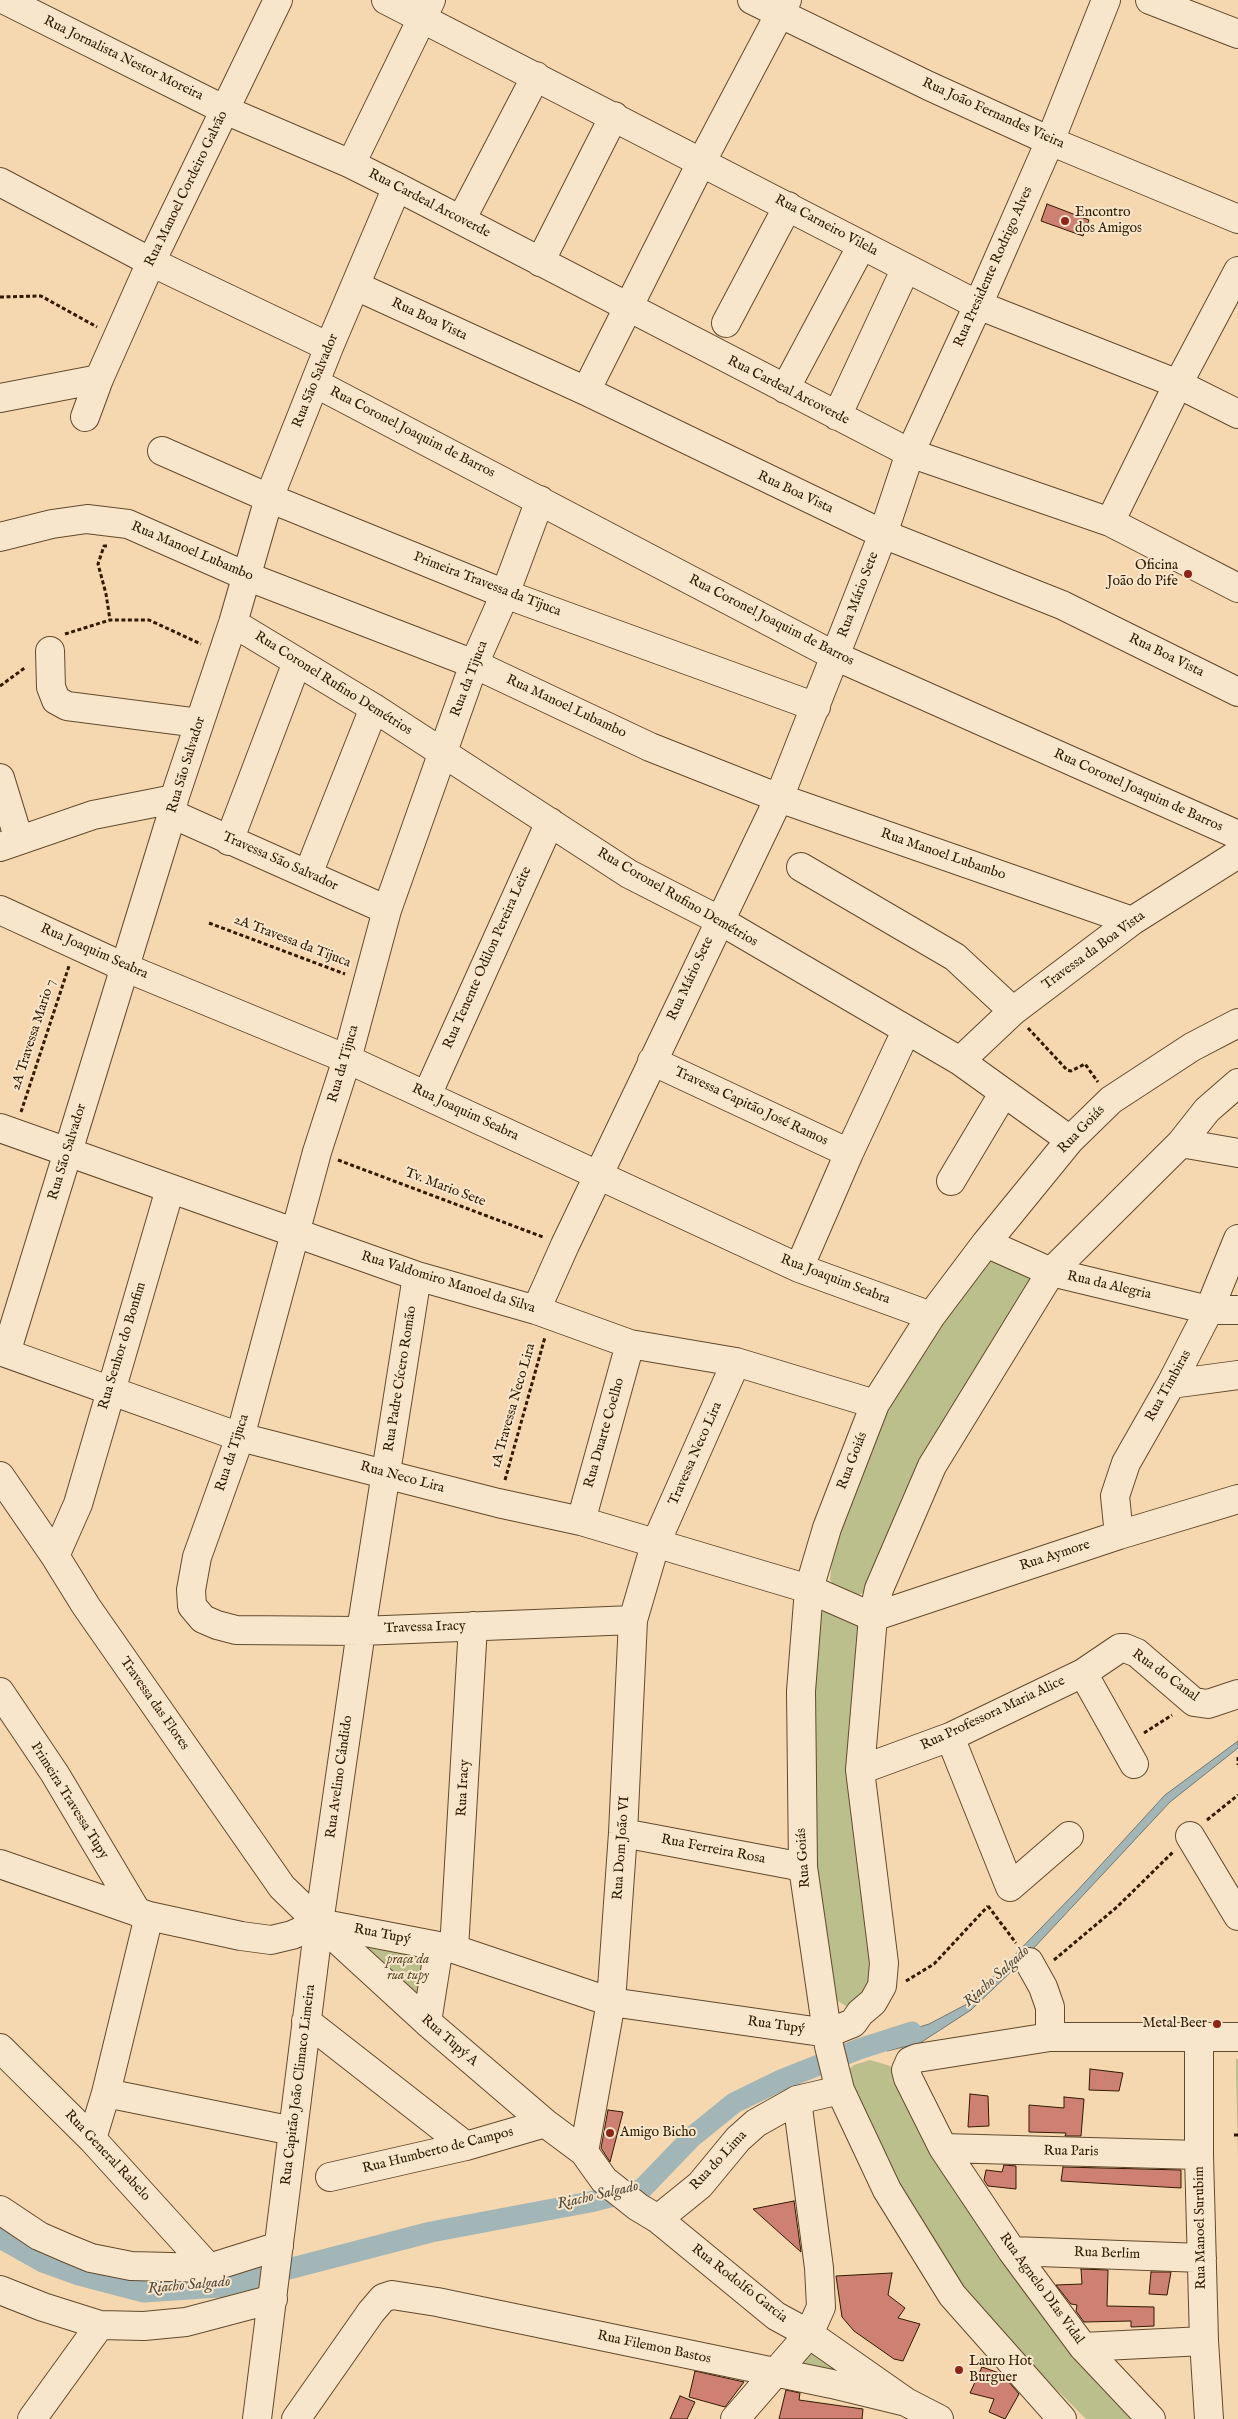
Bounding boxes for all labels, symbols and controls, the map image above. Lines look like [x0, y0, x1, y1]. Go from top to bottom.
street label: Rua Jornalista Nestor Moreira [40, 13, 206, 105]
street label: Rua João Fernandes Vieira [919, 75, 1067, 153]
street label: Rua Manoel Cordeiro Galvão [142, 108, 232, 270]
street label: Rua Cardeal Arcoverde [365, 166, 493, 242]
street label: Rua Presidente Rodrigo Alves [951, 184, 1037, 350]
street label: Rua Carneiro Vilela [772, 192, 880, 260]
place label: Encontro dos Amigos [1075, 205, 1142, 238]
marker: Encontro dos Amigos [1059, 215, 1071, 227]
street label: Rua Boa Vista [389, 295, 469, 345]
street label: Rua São Salvador [289, 331, 343, 431]
street label: Rua Cardeal Arcoverde [724, 353, 852, 429]
street label: Rua Coronel Joaquim de Barros [326, 384, 498, 482]
street label: Rua Boa Vista [755, 468, 835, 518]
street label: Rua Manoel Lubambo [128, 519, 256, 585]
street label: Primeira Travessa da Tijuca [411, 549, 563, 621]
street label: Rua Mário Sete [835, 550, 883, 640]
place label: Oficina João do Pife [1107, 558, 1178, 590]
marker: Oficina João do Pife [1182, 568, 1194, 580]
street label: Rua Coronel Joaquim de Barros [685, 572, 857, 670]
street label: Rua Coronel Rufino Demétrios [251, 628, 415, 740]
street label: Rua Boa Vista [1126, 631, 1206, 681]
street label: Rua da Tijuca [448, 639, 492, 719]
street label: Rua Manoel Lubambo [503, 672, 629, 742]
street label: Rua São Salvador [164, 715, 210, 815]
street label: Rua Coronel Joaquim de Barros [1051, 746, 1225, 836]
street label: Rua Manoel Lubambo [878, 826, 1008, 884]
street label: Travessa São Salvador [220, 829, 340, 895]
street label: Rua Coronel Rufino Demétrios [594, 845, 760, 951]
street label: Rua Tenente Odilon Pereira Leite [440, 864, 536, 1052]
street label: Travessa da Boa Vista [1039, 908, 1149, 994]
street label: 2A Travessa da Tijuca [231, 912, 353, 972]
street label: Rua Joaquim Seabra [38, 921, 150, 983]
street label: Rua Mário Sete [664, 934, 718, 1024]
street label: 2A Travessa Mario 7 [8, 977, 60, 1093]
street label: Rua da Tijuca [325, 1023, 363, 1105]
street label: Travessa Capitão José Ramos [672, 1064, 830, 1150]
street label: Rua Joaquim Seabra [409, 1081, 521, 1145]
street label: Rua São Salvador [45, 1102, 91, 1202]
street label: Rua Goiás [1055, 1102, 1109, 1158]
street label: Tv. Mario Sete [402, 1165, 488, 1211]
street label: Rua Valdomiro Manoel da Silva [359, 1248, 537, 1318]
street label: Rua Joaquim Seabra [778, 1251, 892, 1309]
street label: Rua da Alegria [1065, 1268, 1153, 1304]
street label: Rua Senhor do Bonfim [96, 1280, 150, 1412]
street label: Rua Padre Cícero Romão [381, 1305, 421, 1453]
street label: 1A Travessa Neco Lira [488, 1342, 540, 1470]
street label: Rua Timbiras [1143, 1347, 1195, 1425]
street label: Rua Duarte Coelho [581, 1376, 629, 1490]
street label: Travessa Neco Lira [666, 1400, 726, 1508]
street label: Rua da Tijuca [213, 1412, 253, 1494]
street label: Rua Goiás [834, 1430, 872, 1492]
street label: Rua Neco Lira [358, 1459, 446, 1497]
street label: Rua Aymore [1018, 1537, 1092, 1575]
street label: Travessa Iracy [384, 1618, 466, 1638]
street label: Rua do Canal [1128, 1646, 1202, 1706]
street label: Travessa das Flores [116, 1654, 192, 1754]
street label: Rua Professora Maria Alice [918, 1673, 1068, 1755]
street label: Rua Avelino Cândido [323, 1714, 357, 1840]
street label: Primeira Travessa Tupy [26, 1740, 112, 1862]
street label: Rua Iracy [454, 1759, 474, 1817]
street label: Rua Dom João VI [610, 1795, 634, 1901]
street label: Rua Goiás [794, 1827, 814, 1889]
street label: Rua Ferreira Rosa [659, 1832, 767, 1868]
street label: Rua Tupý [352, 1921, 412, 1949]
water label: Riacho Salgado [960, 1943, 1034, 2011]
park label: praça da rua tupy [387, 1952, 429, 1984]
street label: Rua Capitão João Climaco Limeira [278, 1984, 320, 2186]
street label: Rua Tupý A [417, 2012, 481, 2070]
street label: Rua Tupý [746, 2014, 806, 2038]
place label: Metal Beer [1143, 2016, 1207, 2032]
marker: Metal Beer [1211, 2018, 1223, 2030]
street label: Rua General Rabelo [61, 2107, 153, 2205]
street label: Rua Humberto de Campos [361, 2124, 515, 2178]
place label: Amigo Bicho [620, 2125, 696, 2141]
marker: Amigo Bicho [604, 2127, 616, 2139]
street label: Rua do Lima [687, 2128, 751, 2194]
street label: Rua Paris [1043, 2143, 1099, 2161]
street label: Rua Manoel Surubim [1192, 2166, 1210, 2290]
water label: Riacho Salgado [555, 2178, 641, 2214]
street label: Rua Agnelo DIas Vidal [995, 2230, 1087, 2348]
street label: Rua Rodolfo Garcia [687, 2241, 791, 2327]
street label: Rua Berlim [1074, 2244, 1140, 2264]
water label: Riacho Salgado [147, 2273, 231, 2299]
street label: Rua Filemon Bastos [596, 2328, 712, 2368]
place label: Lauro Hot Burguer [969, 2354, 1032, 2386]
marker: Lauro Hot Burguer [953, 2364, 965, 2376]

